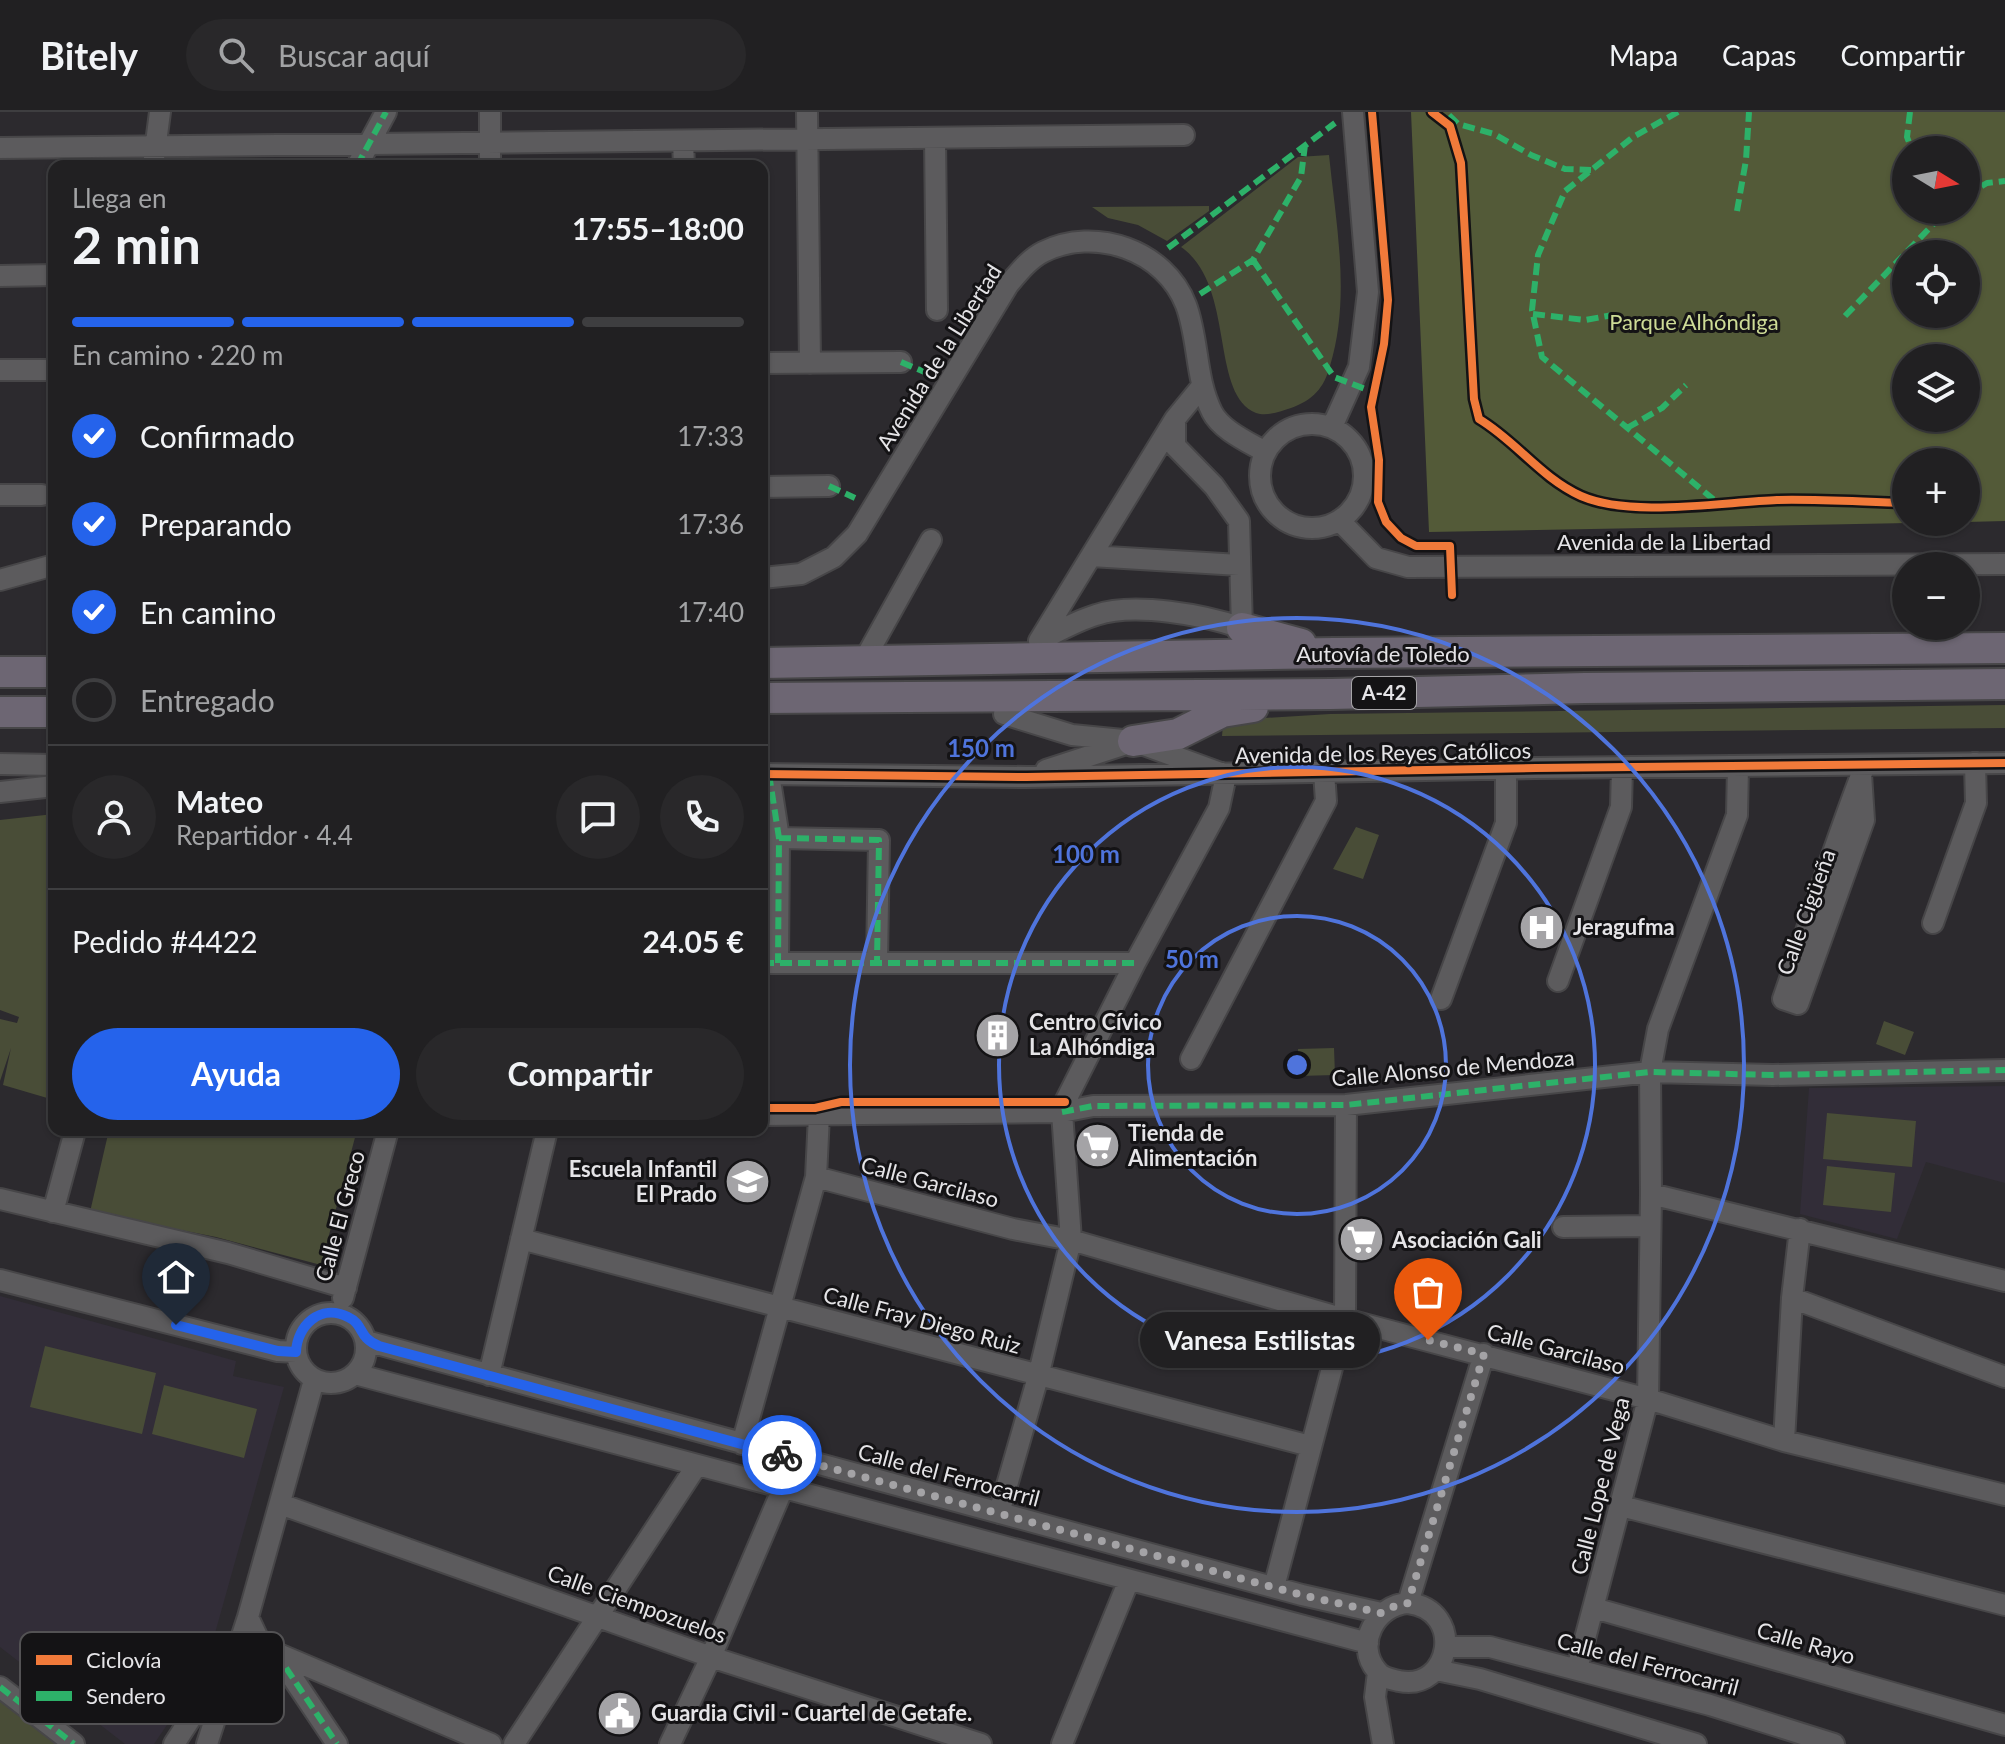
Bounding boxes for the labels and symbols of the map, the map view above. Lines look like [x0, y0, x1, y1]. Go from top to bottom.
north arrow [1892, 136, 1980, 224]
street label: Avenida de la Libertad [870, 259, 1007, 455]
park label: Parque Alhóndiga [1609, 308, 1779, 335]
street label: Avenida de la Libertad [1557, 528, 1771, 555]
street label: Autovía de Toledo [1296, 640, 1470, 667]
road number: A-42 [1352, 677, 1416, 709]
text: 150 m [947, 733, 1015, 762]
street label: Avenida de los Reyes Católicos [1235, 736, 1531, 769]
text: 100 m [1052, 839, 1120, 868]
street label: Calle Cigüeña [1770, 845, 1841, 978]
hospital icon: Jeragufma [1518, 903, 1566, 951]
place label: Jeragufma [1573, 913, 1675, 940]
text: 50 m [1165, 944, 1219, 973]
place label: Centro Cívico La Alhóndiga [1029, 1008, 1162, 1060]
building icon: Centro Cívico La Alhóndiga [974, 1011, 1022, 1059]
street label: Calle Alonso de Mendoza [1330, 1043, 1576, 1092]
centre of rings [1283, 1051, 1311, 1079]
place label: Tienda de Alimentación [1127, 1119, 1257, 1171]
supermarket icon: Tienda de Alimentación [1073, 1122, 1121, 1170]
street label: Calle El Greco [309, 1147, 370, 1284]
street label: Calle Garcilaso [858, 1150, 1002, 1213]
place label: Escuela Infantil El Prado [569, 1155, 717, 1207]
school or university icon: Escuela Infantil El Prado [724, 1158, 772, 1206]
supermarket icon: Asociación Gali [1337, 1216, 1385, 1264]
place label: Asociación Gali [1391, 1226, 1542, 1253]
pin [142, 1243, 210, 1325]
pin [1394, 1258, 1462, 1340]
street label: Calle Fray Diego Ruiz [820, 1280, 1024, 1359]
callout: Vanesa Estilistas [1140, 1312, 1380, 1368]
street label: Calle Garcilaso [1484, 1317, 1628, 1380]
street label: Calle Lope de Vega [1564, 1394, 1635, 1577]
courier [742, 1415, 822, 1495]
street label: Calle del Ferrocarril [855, 1437, 1043, 1512]
street label: Calle Ciempozuelos [544, 1559, 730, 1648]
street label: Calle Rayo [1754, 1616, 1858, 1669]
street label: Calle del Ferrocarril [1554, 1626, 1742, 1701]
legend [20, 1632, 284, 1724]
text: Ciclovía [86, 1646, 161, 1673]
text: Sendero [86, 1682, 166, 1709]
public building icon: Guardia Civil - Cuartel de Getafe. [596, 1689, 644, 1737]
place label: Guardia Civil - Cuartel de Getafe. [651, 1699, 972, 1726]

